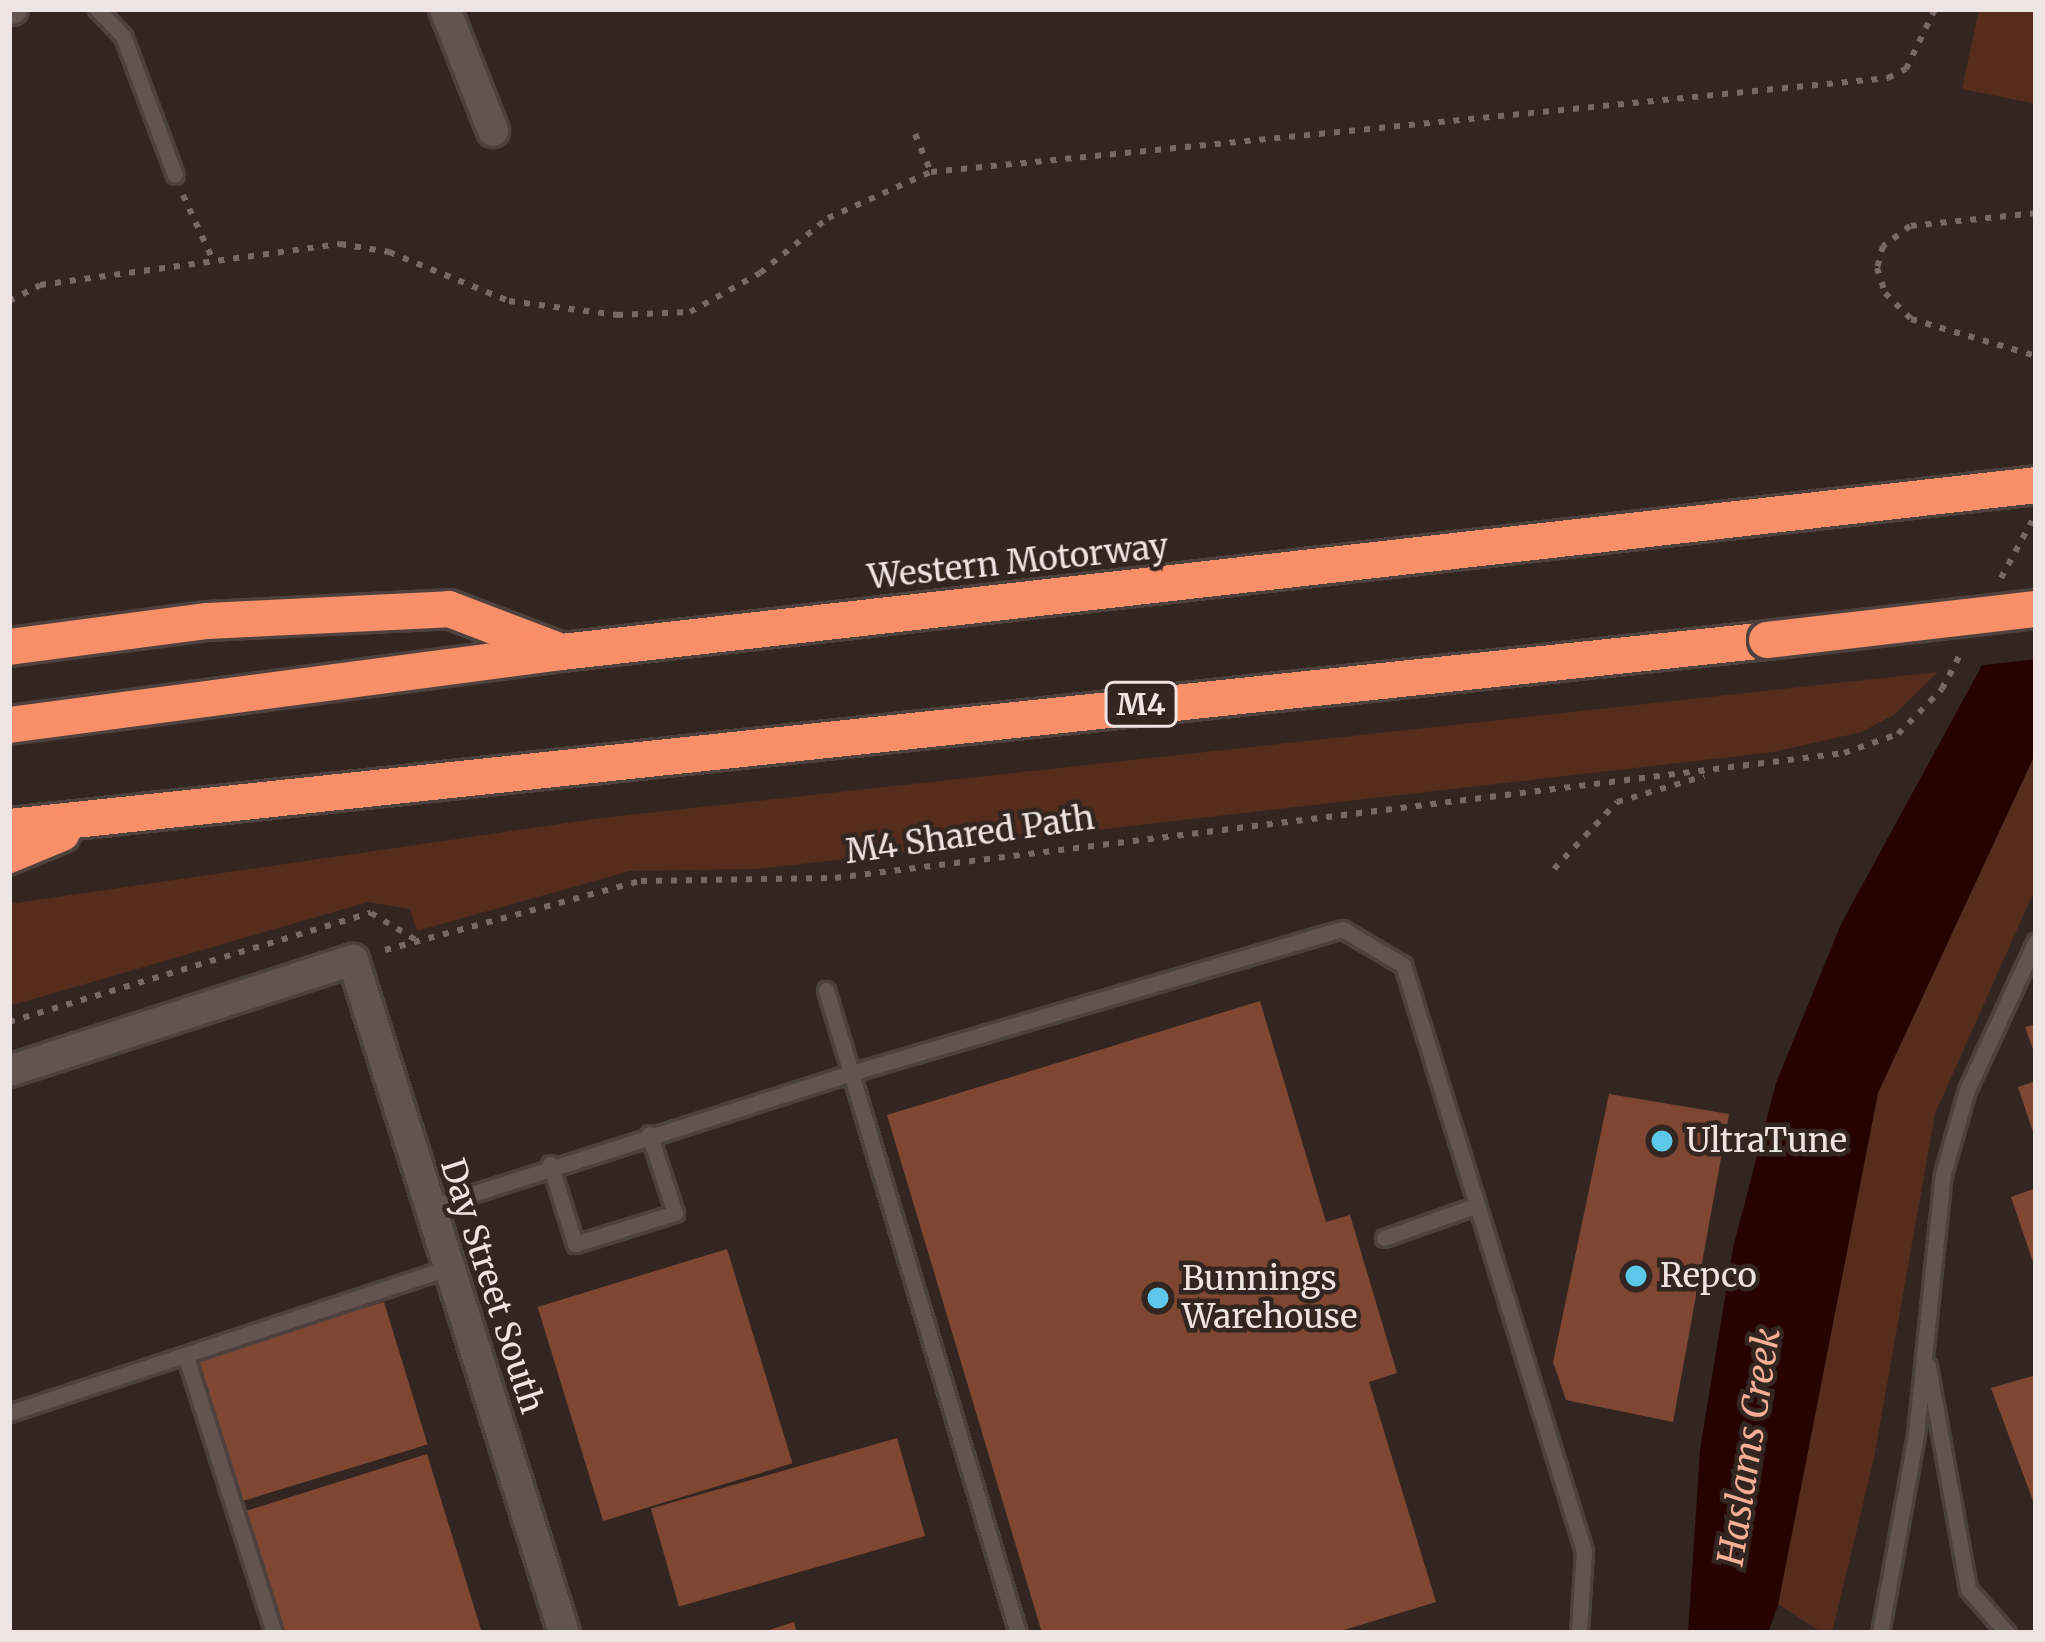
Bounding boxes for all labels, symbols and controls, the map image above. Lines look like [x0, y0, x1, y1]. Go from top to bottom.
street label: Western Motorway [866, 527, 1170, 597]
road number: M4 [1102, 680, 1180, 728]
street label: M4 Shared Path [843, 798, 1097, 872]
place label: UltraTune [1686, 1121, 1847, 1161]
marker: UltraTune [1649, 1128, 1675, 1154]
street label: Day Street South [432, 1154, 552, 1418]
place label: Repco [1660, 1256, 1757, 1296]
place label: Bunnings Warehouse [1182, 1259, 1357, 1337]
marker: Repco [1623, 1263, 1649, 1289]
marker: Bunnings Warehouse [1145, 1285, 1171, 1311]
water label: Haslams Creek [1709, 1325, 1789, 1569]

